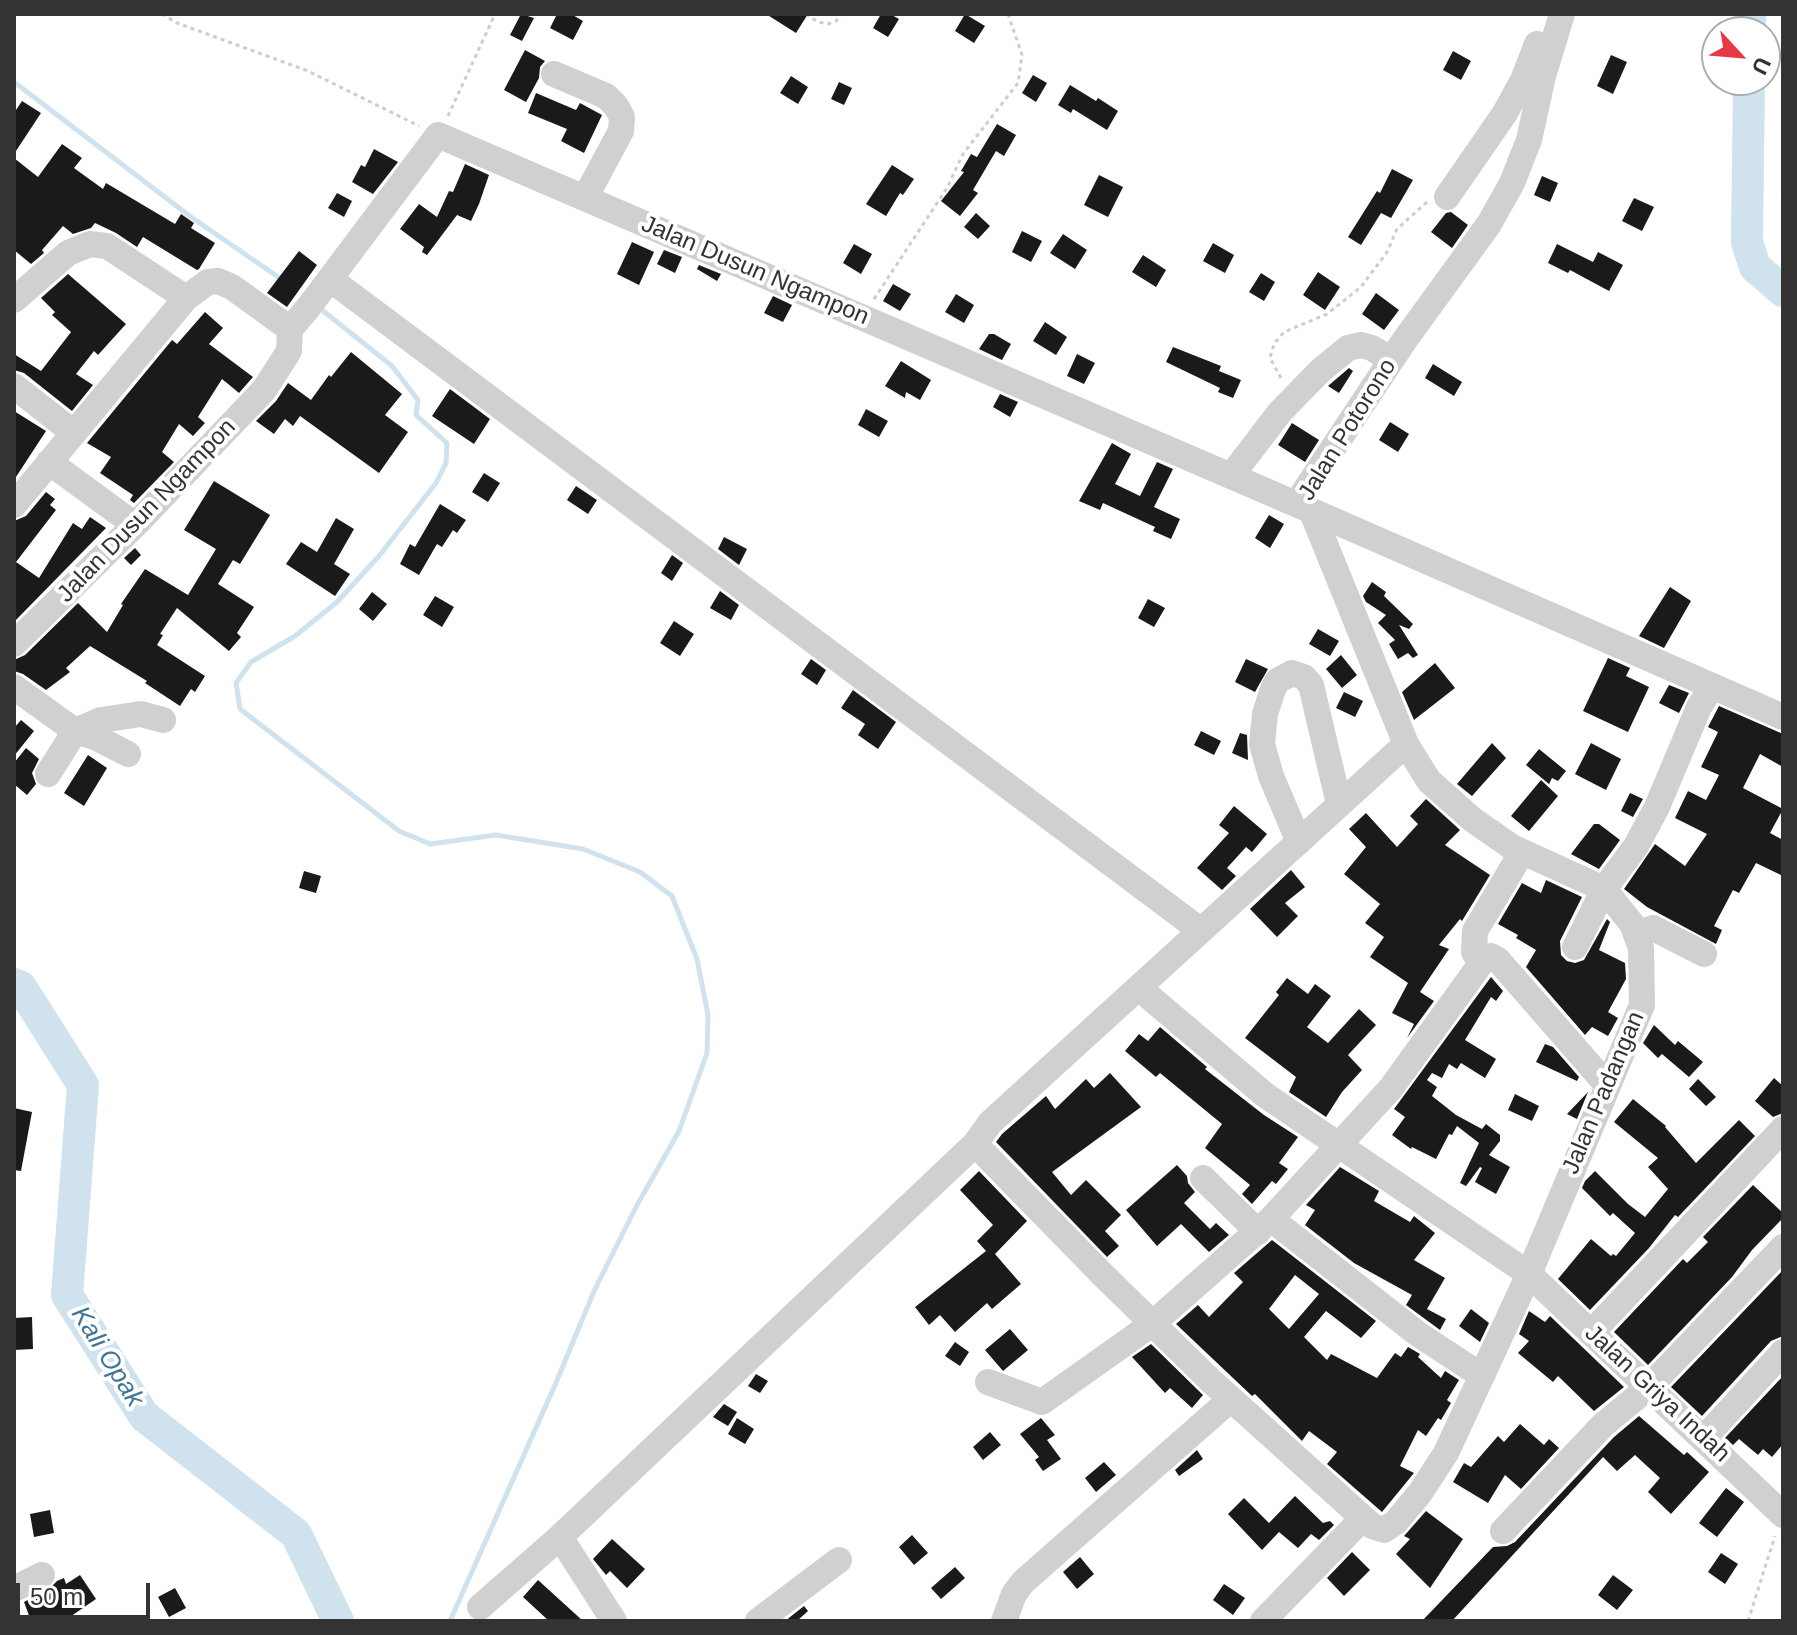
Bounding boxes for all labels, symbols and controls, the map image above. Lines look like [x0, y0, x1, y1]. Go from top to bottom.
north arrow [1701, 16, 1781, 96]
text: U [1747, 53, 1776, 78]
street label: Jalan Dusun Ngampon [637, 210, 873, 332]
street label: Jalan Potorono [1293, 354, 1403, 506]
street label: Jalan Dusun Ngampon [52, 413, 242, 609]
street label: Jalan Padangan [1557, 1008, 1651, 1178]
water label: Kali Opak [64, 1301, 150, 1413]
street label: Jalan Griya Indah [1578, 1319, 1736, 1469]
scale bar [20, 1567, 154, 1617]
text: 50 m [30, 1583, 83, 1610]

